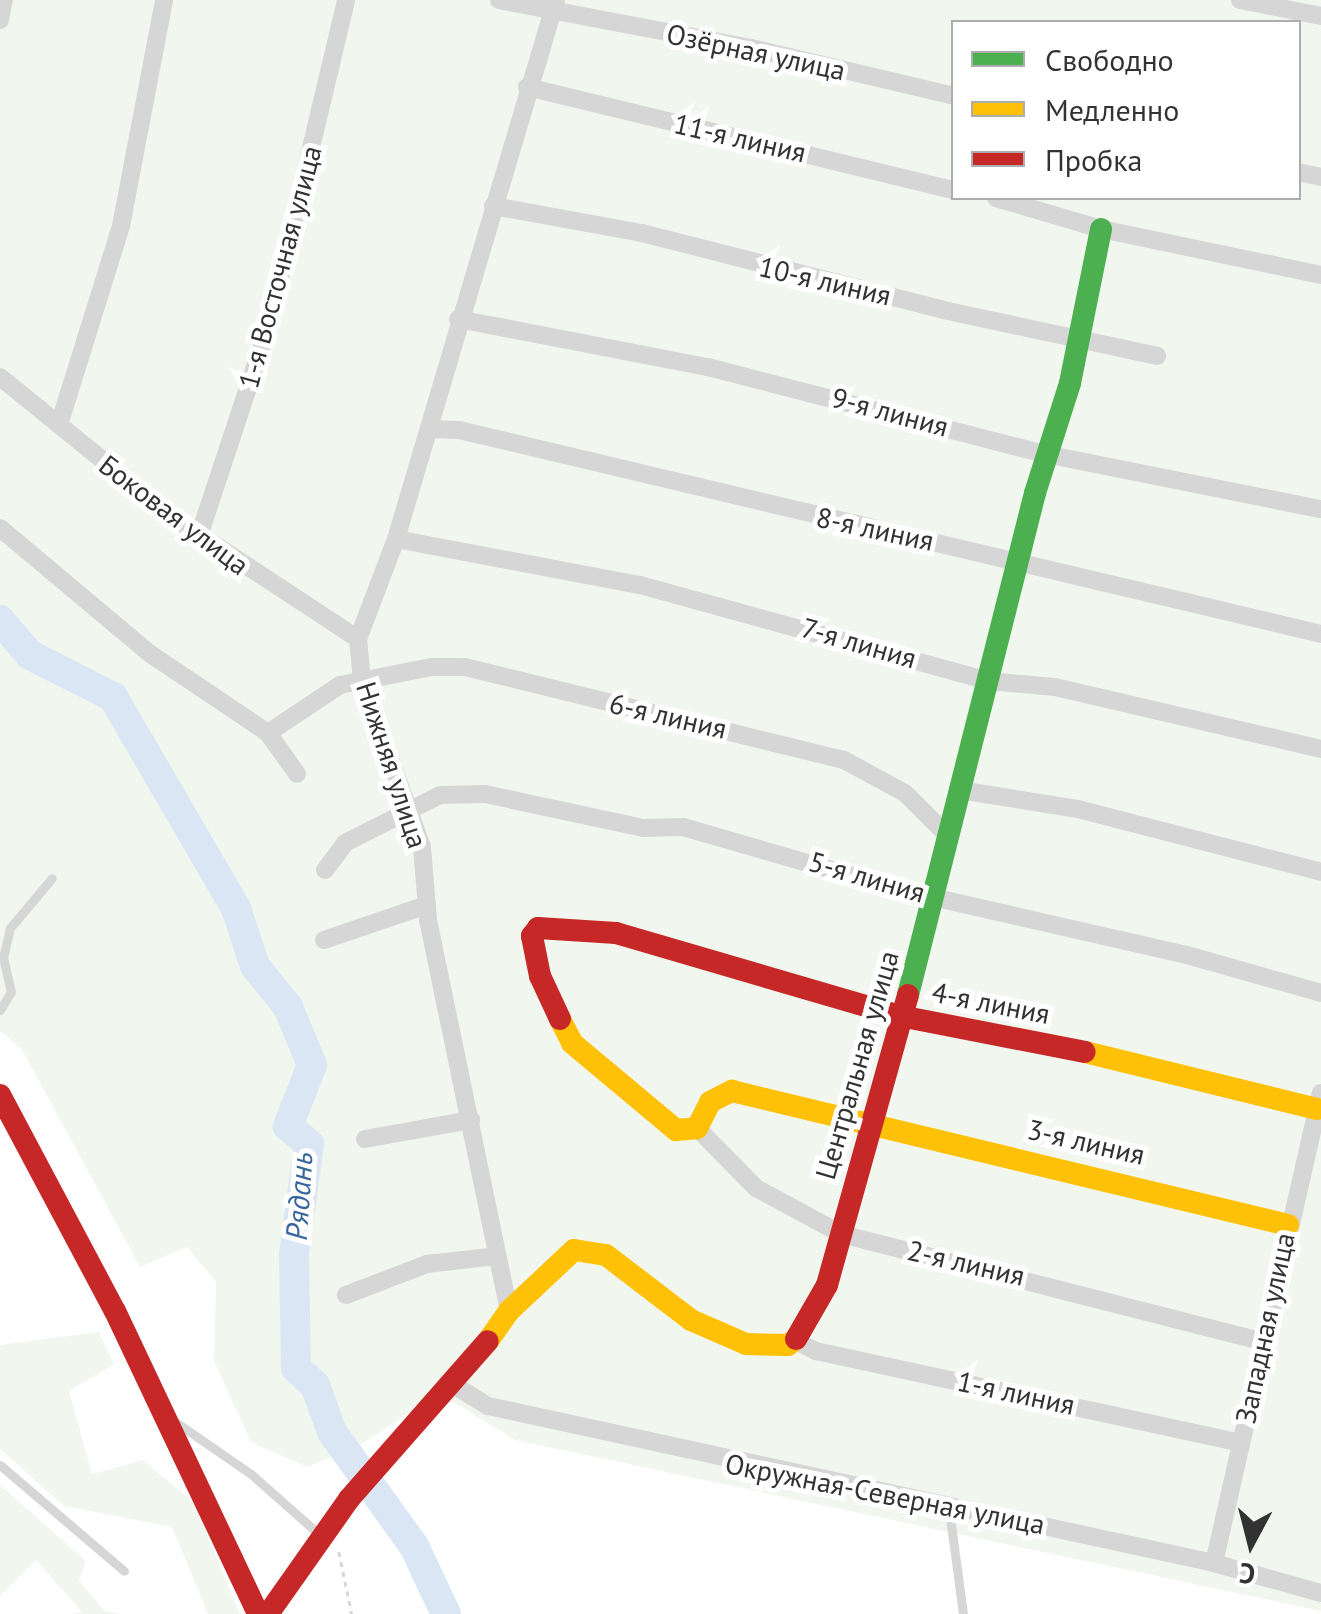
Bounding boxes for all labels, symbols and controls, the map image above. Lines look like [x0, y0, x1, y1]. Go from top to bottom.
street label: Озёрная улица [664, 17, 848, 87]
legend [951, 20, 1301, 200]
text: Свободно [1045, 40, 1174, 79]
text: Медленно [1045, 90, 1179, 129]
street label: 11-я линия [671, 107, 809, 169]
text: Пробка [1045, 140, 1142, 179]
street label: 1-я Восточная улица [231, 142, 329, 392]
street label: 10-я линия [756, 250, 894, 312]
street label: 9-я линия [828, 380, 952, 444]
street label: Боковая улица [93, 448, 255, 582]
street label: 8-я линия [813, 500, 937, 558]
street label: 7-я линия [798, 611, 920, 675]
street label: Нижняя улица [349, 678, 435, 852]
street label: 6-я линия [606, 686, 730, 746]
street label: 5-я линия [805, 844, 929, 910]
street label: Центральная улица [808, 947, 906, 1183]
street label: 4-я линия [929, 975, 1053, 1031]
street label: 3-я линия [1024, 1112, 1148, 1172]
water label: Рядань [278, 1151, 320, 1241]
street label: Западная улица [1228, 1230, 1302, 1426]
street label: 2-я линия [904, 1233, 1028, 1293]
street label: 1-я линия [954, 1364, 1078, 1422]
street label: Окружная-Северная улица [722, 1447, 1048, 1541]
north arrow [1201, 1494, 1301, 1594]
text: С [1237, 1555, 1257, 1594]

